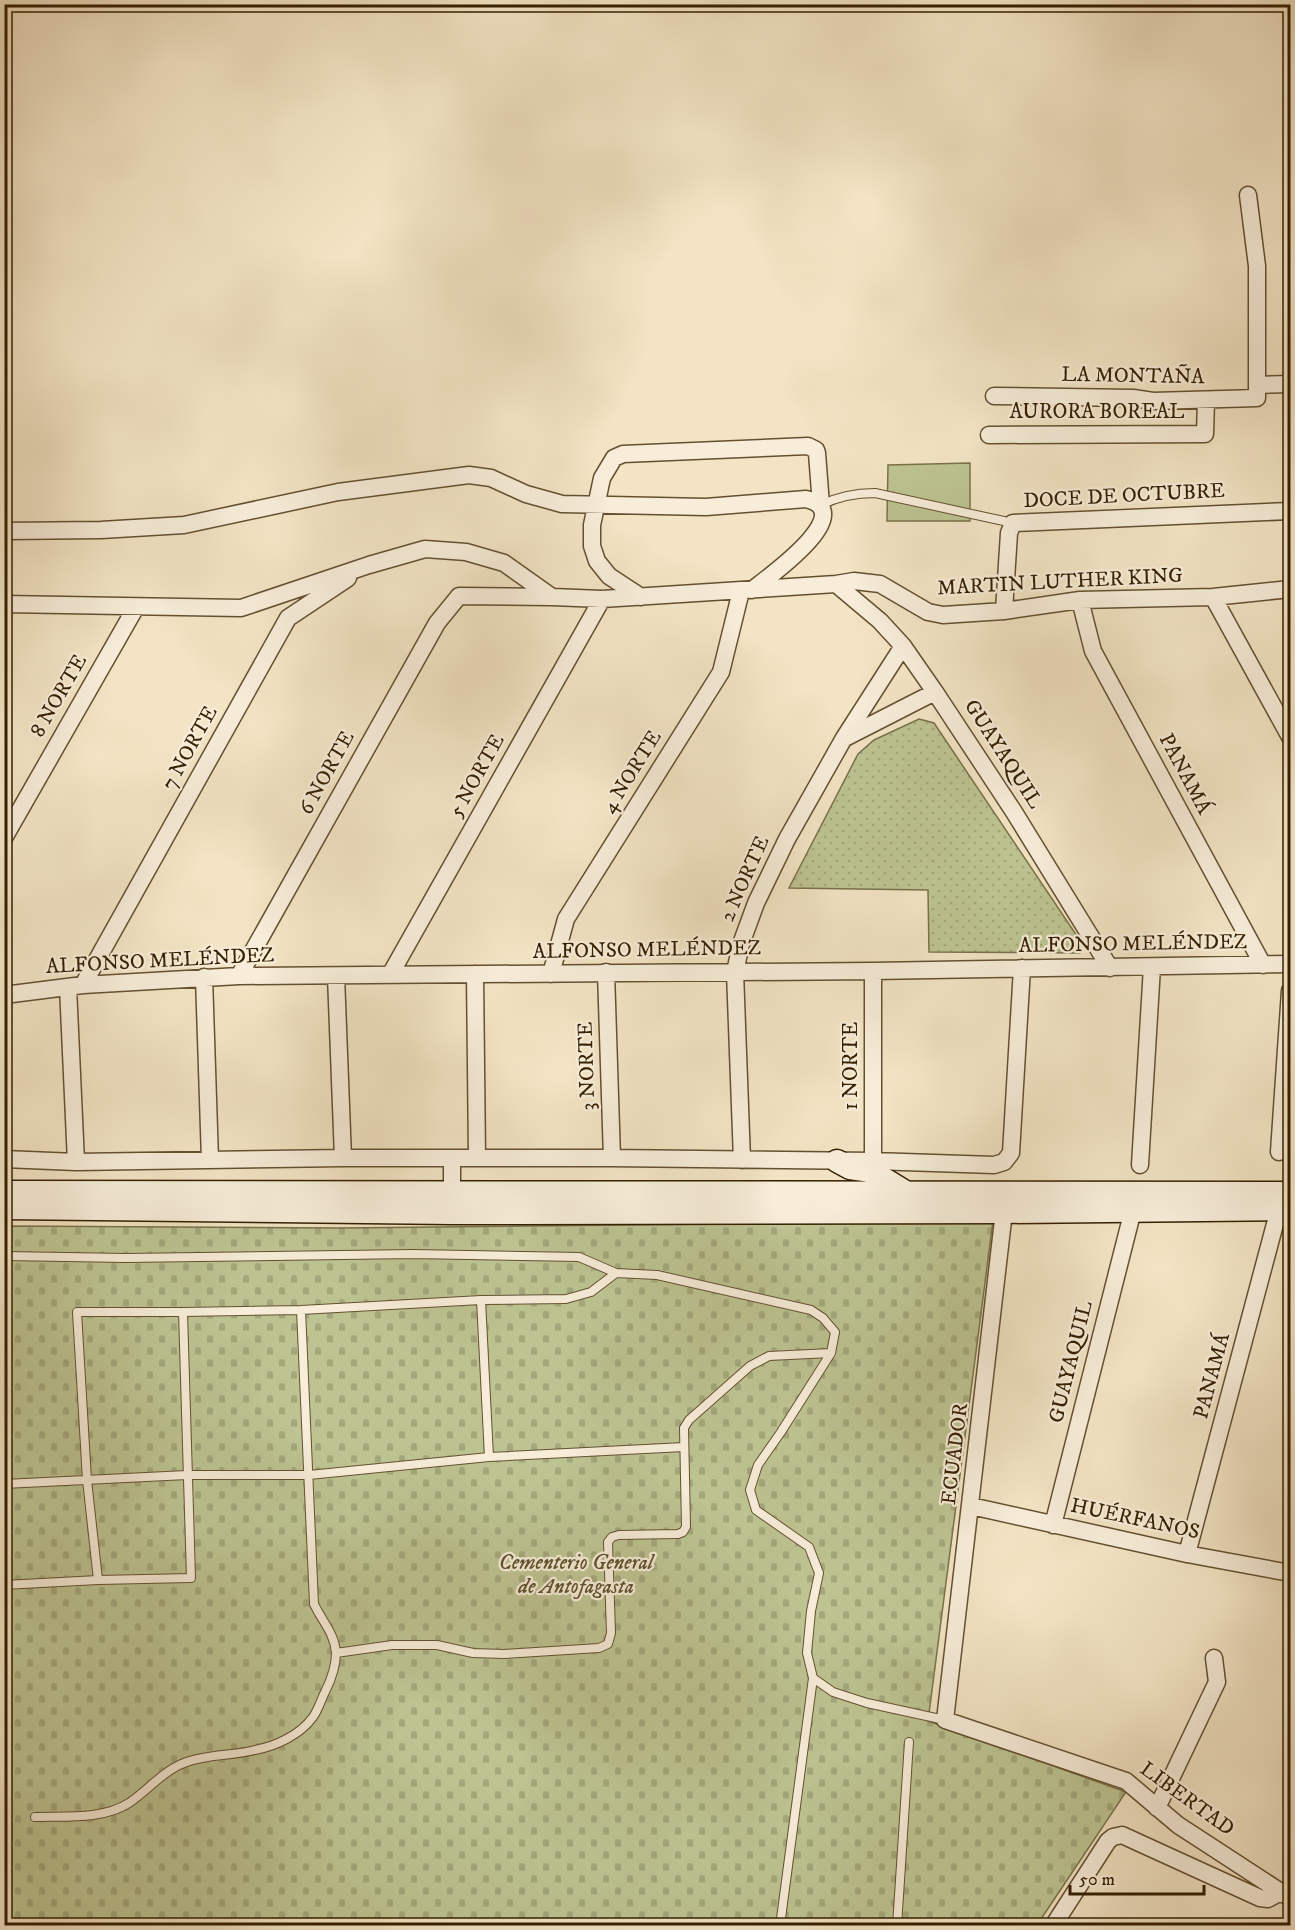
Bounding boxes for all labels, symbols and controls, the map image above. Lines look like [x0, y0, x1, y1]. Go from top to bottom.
street label: LA MONTAÑA [1061, 360, 1205, 390]
street label: AURORA BOREAL [1010, 399, 1184, 425]
street label: DOCE DE OCTUBRE [1023, 478, 1225, 514]
street label: MARTIN LUTHER KING [937, 563, 1184, 601]
street label: 8 NORTE [25, 650, 93, 742]
street label: GUAYAQUIL [958, 695, 1048, 813]
street label: 7 NORTE [156, 701, 224, 795]
street label: 6 NORTE [293, 726, 361, 819]
street label: 4 NORTE [596, 726, 668, 818]
street label: PANAMÁ [1153, 728, 1219, 819]
street label: 5 NORTE [443, 730, 511, 822]
street label: 2 NORTE [715, 832, 775, 926]
street label: ALFONSO MELÉNDEZ [1018, 928, 1247, 959]
street label: ALFONSO MELÉNDEZ [532, 934, 761, 965]
street label: ALFONSO MELÉNDEZ [45, 941, 275, 980]
street label: 3 NORTE [572, 1021, 602, 1111]
street label: 1 NORTE [838, 1022, 864, 1110]
street label: GUAYAQUIL [1043, 1298, 1099, 1426]
street label: PANAMÁ [1186, 1329, 1236, 1422]
street label: ECUADOR [936, 1402, 974, 1506]
street label: HUÉRFANOS [1068, 1492, 1202, 1545]
park label: Cementerio General de Antofagasta [499, 1550, 656, 1600]
street label: LIBERTAD [1135, 1756, 1239, 1842]
scale bar [1070, 1858, 1204, 1896]
text: 50 m [1079, 1869, 1115, 1891]

